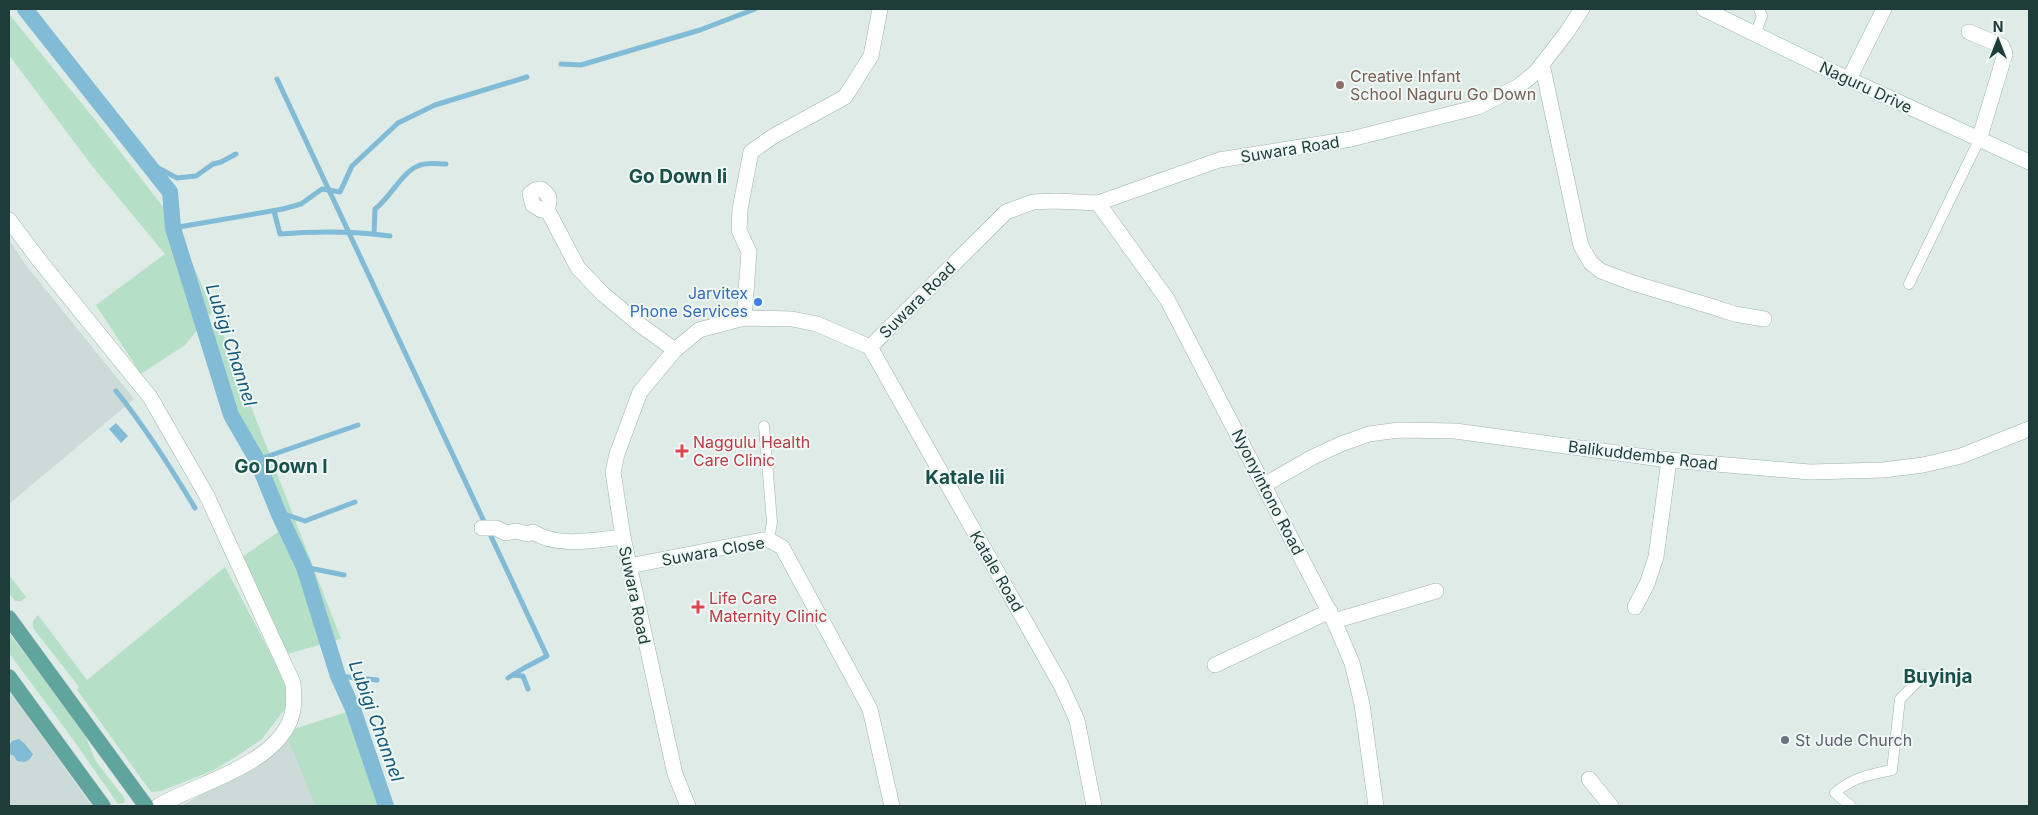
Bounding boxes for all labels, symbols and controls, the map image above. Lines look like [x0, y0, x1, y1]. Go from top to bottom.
north arrow [1973, 15, 2023, 65]
text: N [1993, 18, 2003, 35]
street label: Naguru Drive [1816, 57, 1916, 117]
place label: Creative Infant School Naguru Go Down [1350, 66, 1536, 104]
marker: Creative Infant School Naguru Go Down [1334, 79, 1346, 91]
street label: Suwara Road [1239, 131, 1341, 167]
district label: Go Down Ii [629, 165, 727, 188]
street label: Suwara Road [875, 258, 959, 342]
water label: Lubigi Channel [202, 281, 261, 409]
place label: Jarvitex Phone Services [630, 283, 748, 321]
marker: Jarvitex Phone Services [752, 296, 764, 308]
street label: Nyonyintono Road [1228, 426, 1308, 558]
place label: Naggulu Health Care Clinic [693, 432, 810, 470]
street label: Balikuddembe Road [1567, 436, 1719, 474]
marker: Naggulu Health Care Clinic [675, 444, 689, 458]
district label: Go Down I [234, 455, 328, 478]
district label: Katale Iii [925, 466, 1005, 489]
street label: Katale Road [966, 527, 1028, 615]
street label: Suwara Close [660, 532, 766, 570]
street label: Suwara Road [615, 544, 655, 646]
place label: Life Care Maternity Clinic [709, 588, 827, 626]
marker: Life Care Maternity Clinic [691, 600, 705, 614]
water label: Lubigi Channel [345, 657, 408, 785]
district label: Buyinja [1904, 665, 1973, 688]
place label: St Jude Church [1795, 730, 1912, 750]
marker: St Jude Church [1779, 734, 1791, 746]

